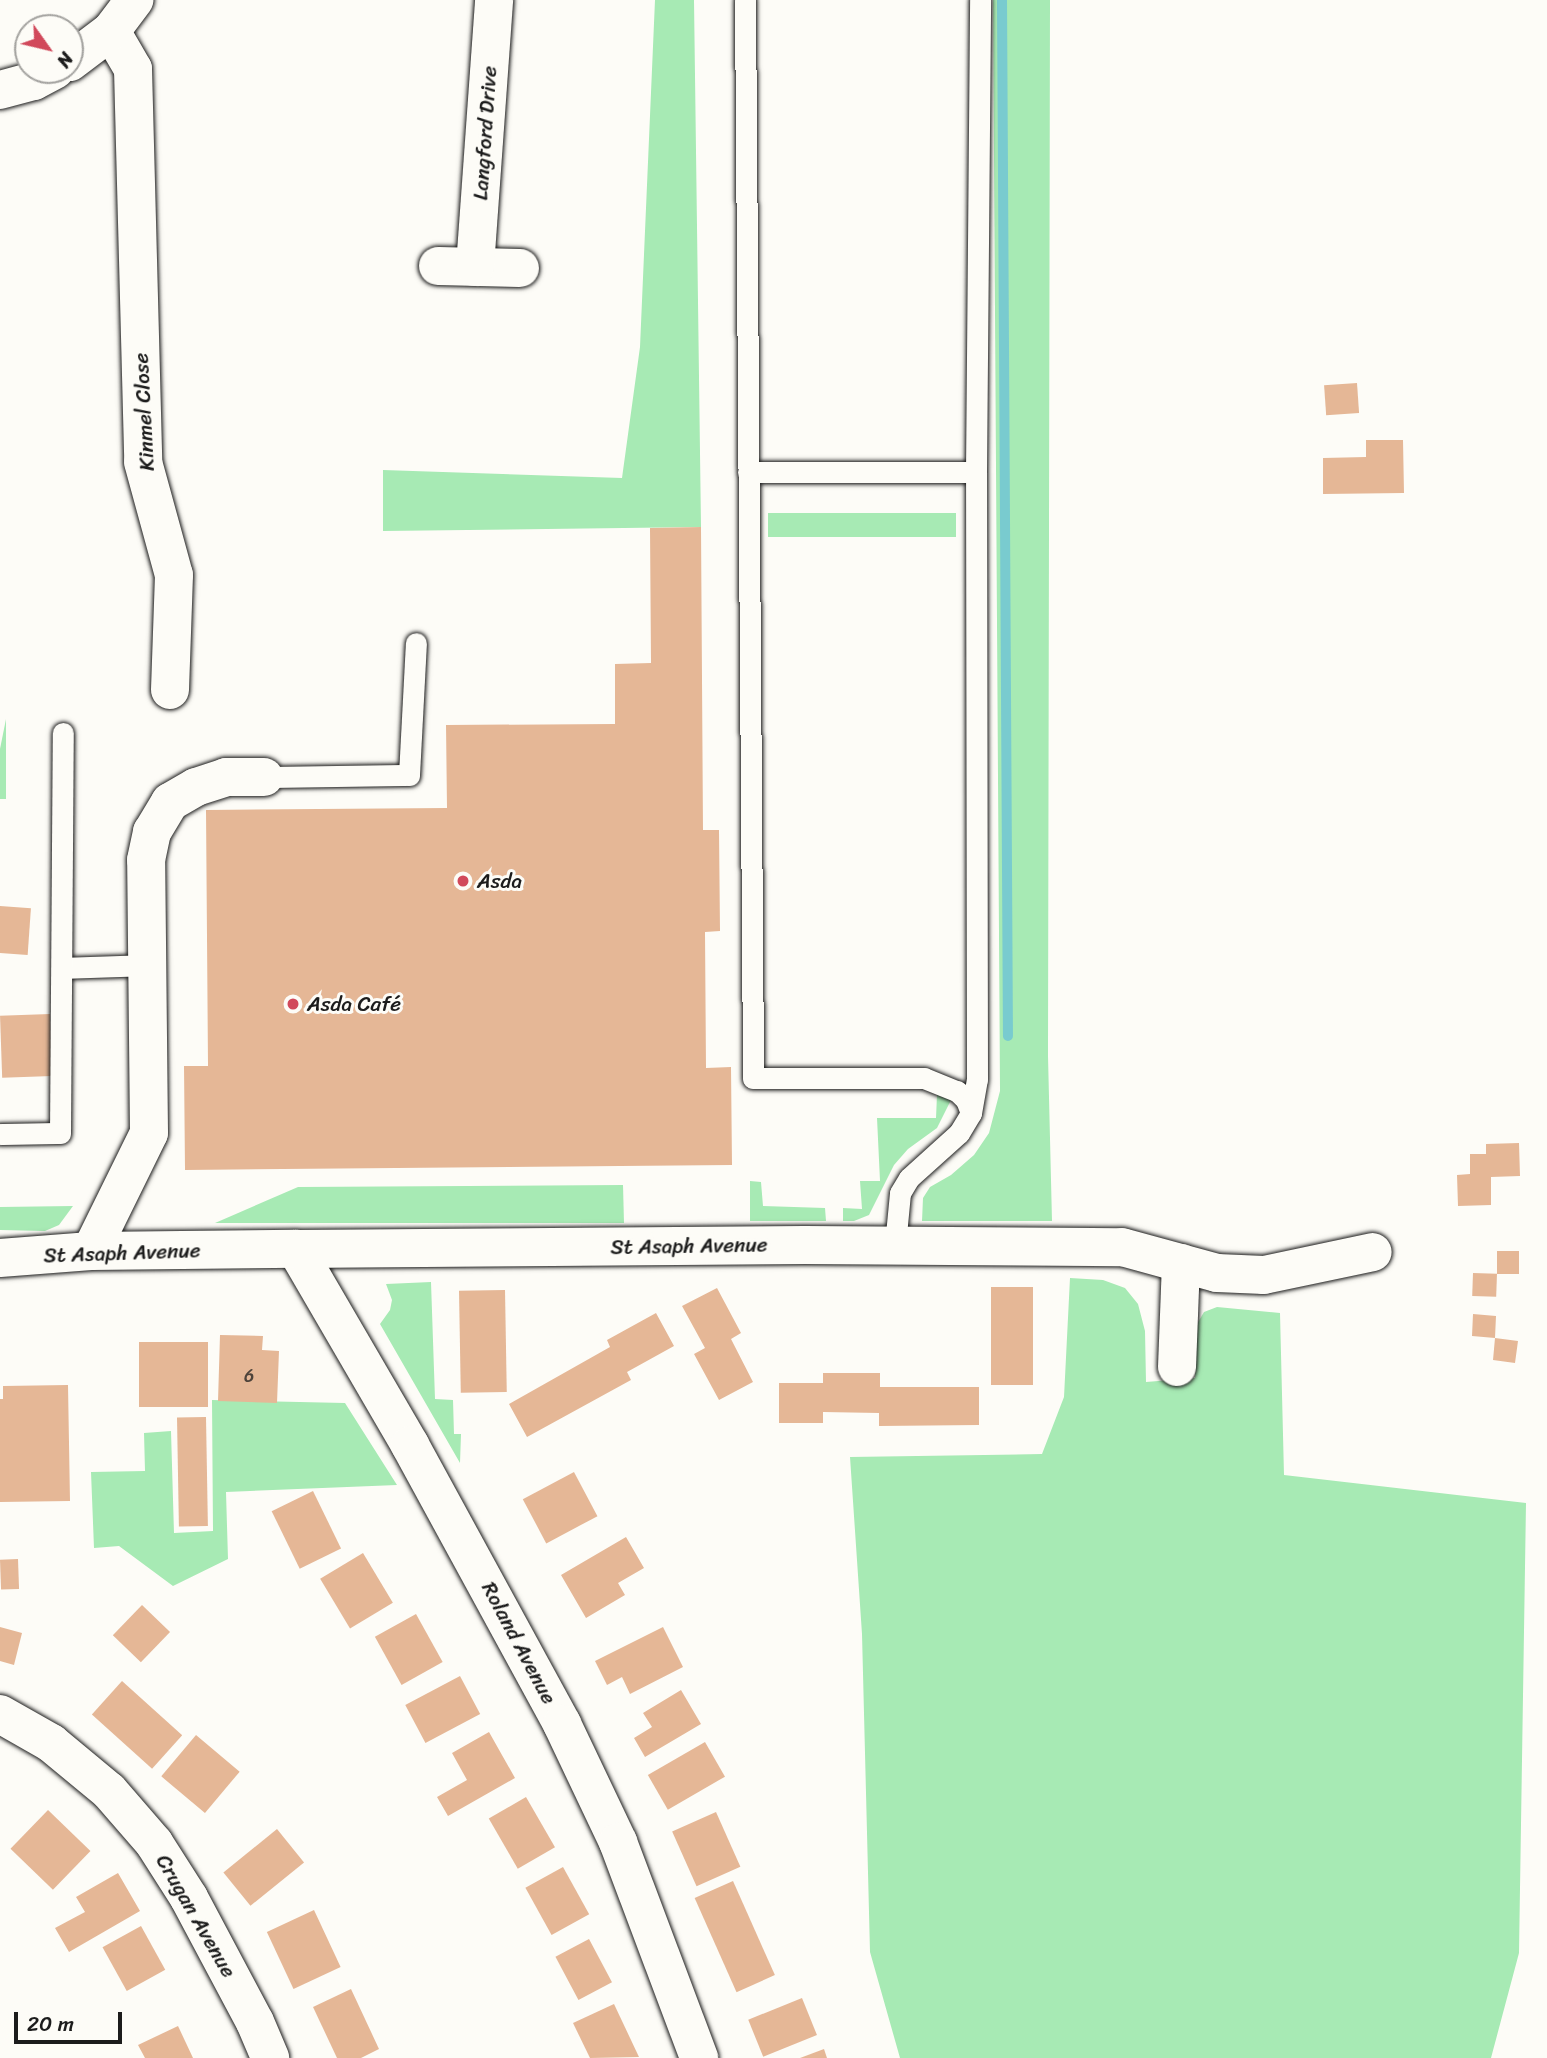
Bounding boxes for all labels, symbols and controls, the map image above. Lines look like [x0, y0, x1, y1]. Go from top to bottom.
north arrow [14, 14, 84, 84]
text: N [48, 45, 83, 75]
street label: Langford Drive [468, 65, 502, 201]
street label: Kinmel Close [128, 352, 160, 472]
place label: Asda [477, 868, 522, 894]
marker: Asda [455, 873, 471, 889]
place label: Asda Café [307, 991, 401, 1017]
marker: Asda Café [285, 996, 301, 1012]
street label: St Asaph Avenue [611, 1232, 767, 1260]
street label: St Asaph Avenue [43, 1238, 201, 1268]
house number: 6 [244, 1365, 254, 1387]
street label: Roland Avenue [476, 1578, 562, 1708]
street label: Crugan Avenue [151, 1850, 241, 1982]
scale bar [18, 1998, 126, 2042]
text: 20 m [27, 2005, 74, 2043]

